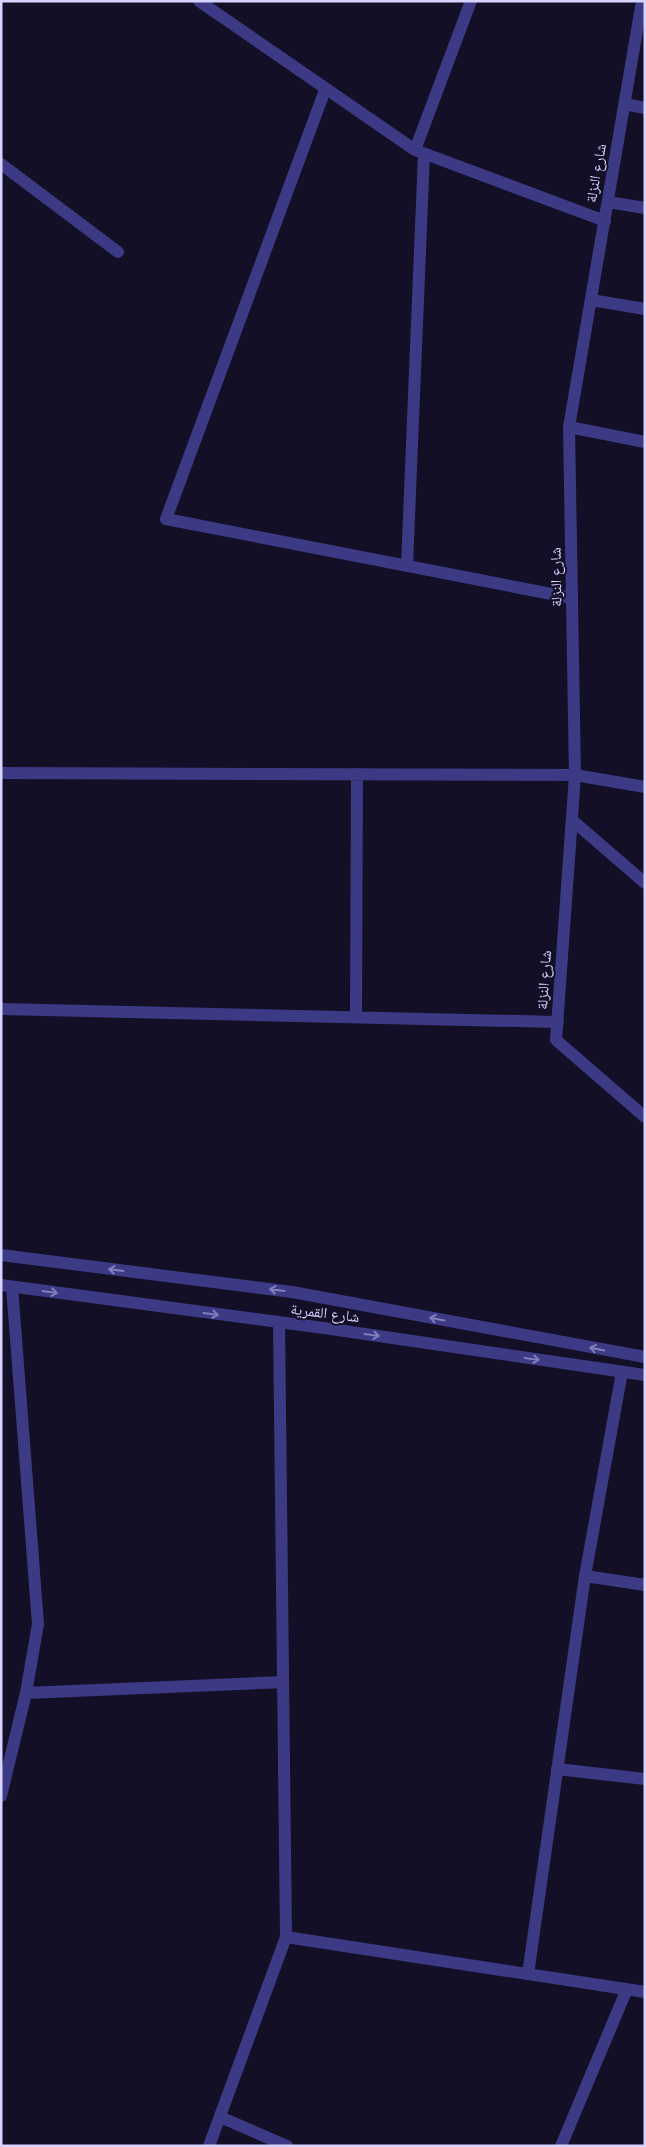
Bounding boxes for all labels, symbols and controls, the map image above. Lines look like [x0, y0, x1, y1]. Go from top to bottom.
street label: شارع النزلة [581, 142, 611, 204]
street label: شارع النزلة [545, 547, 567, 607]
street label: شارع النزلة [532, 949, 556, 1010]
one-way arrow [108, 1265, 124, 1275]
one-way arrow [269, 1285, 285, 1295]
one-way arrow [41, 1287, 57, 1297]
street label: شارع القمرية [289, 1299, 361, 1327]
one-way arrow [202, 1309, 218, 1319]
one-way arrow [429, 1314, 445, 1324]
one-way arrow [363, 1330, 379, 1340]
one-way arrow [589, 1344, 605, 1353]
one-way arrow [524, 1354, 540, 1364]

